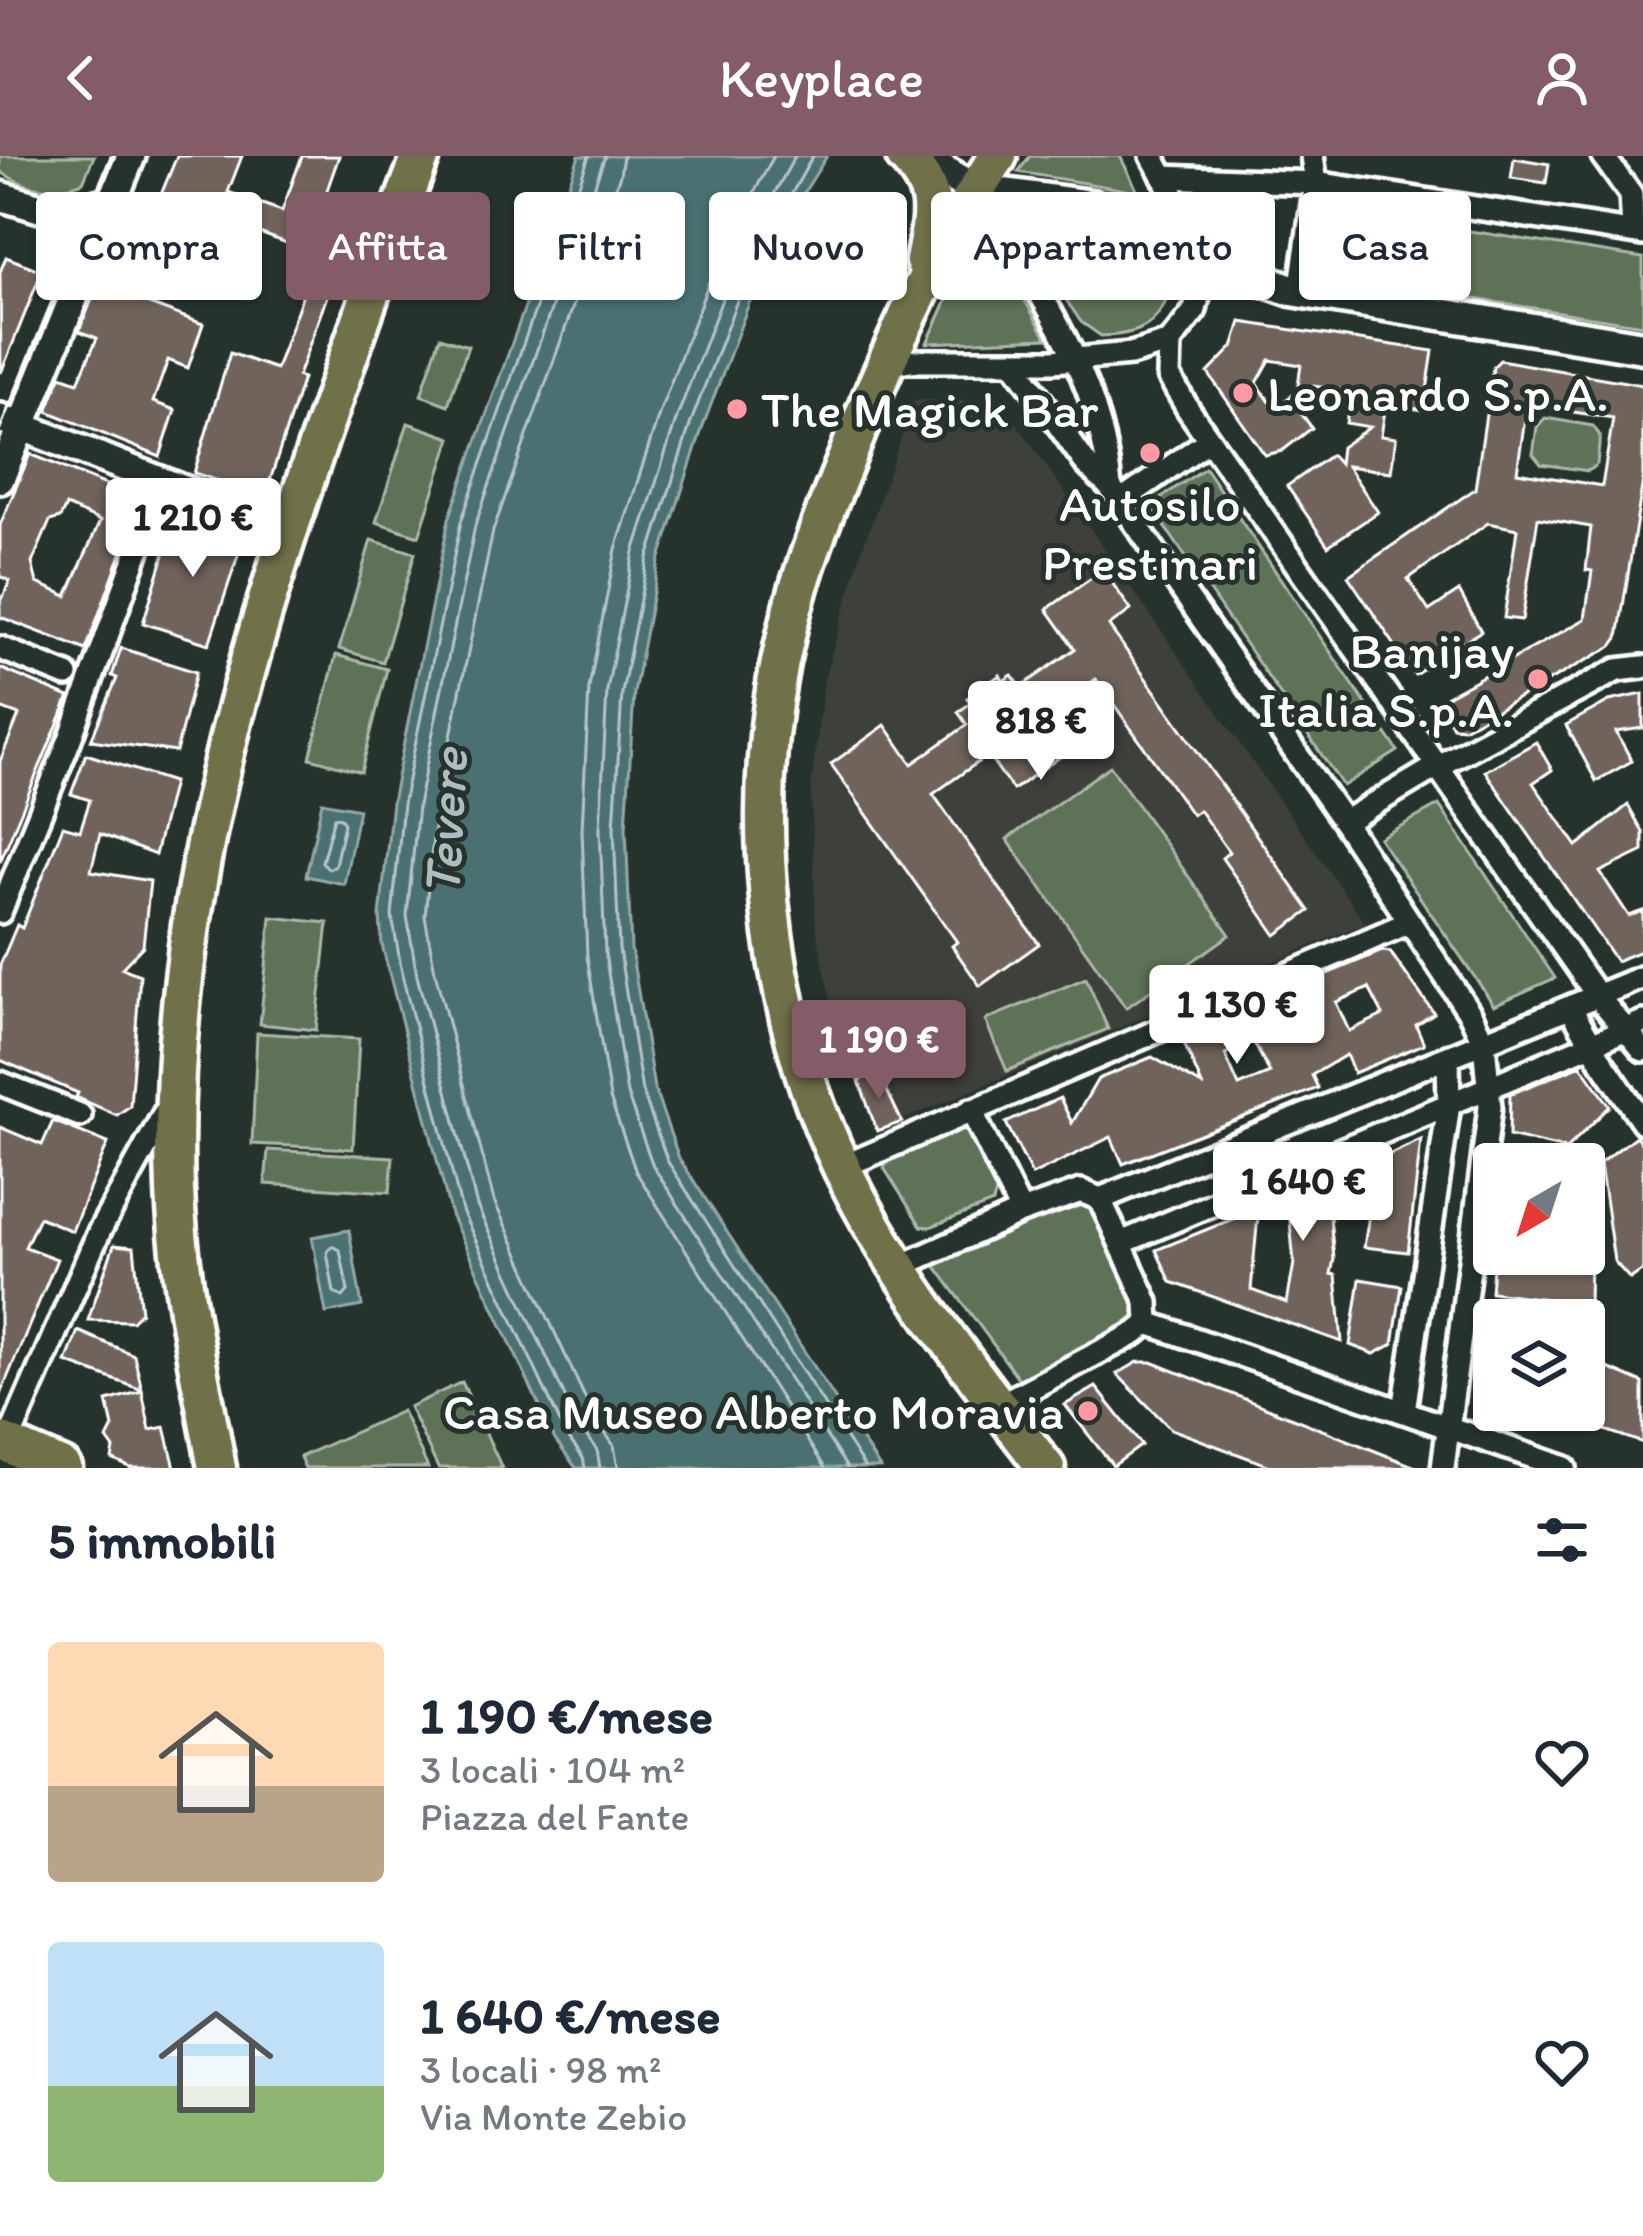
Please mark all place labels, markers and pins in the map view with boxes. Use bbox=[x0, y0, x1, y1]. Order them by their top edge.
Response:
place label: Leonardo S.p.A. bbox=[1267, 363, 1609, 424]
place label: The Magick Bar bbox=[761, 379, 1098, 440]
marker: Leonardo S.p.A. bbox=[1230, 380, 1256, 406]
marker: The Magick Bar bbox=[724, 396, 750, 422]
marker: Autosilo Prestinari bbox=[1137, 440, 1163, 466]
place label: Autosilo Prestinari bbox=[1042, 473, 1258, 593]
pin: 1 210 € bbox=[82, 478, 304, 580]
place label: Banijay Italia S.p.A. bbox=[1258, 620, 1514, 740]
marker: Banijay Italia S.p.A. bbox=[1525, 666, 1551, 692]
pin: 818 € bbox=[957, 681, 1125, 783]
pin: 1 130 € bbox=[1126, 965, 1348, 1067]
pin: 1 190 € bbox=[768, 1000, 990, 1102]
pin: 1 640 € bbox=[1192, 1142, 1414, 1244]
place label: Casa Museo Alberto Moravia bbox=[443, 1381, 1064, 1442]
marker: Casa Museo Alberto Moravia bbox=[1075, 1398, 1101, 1424]

